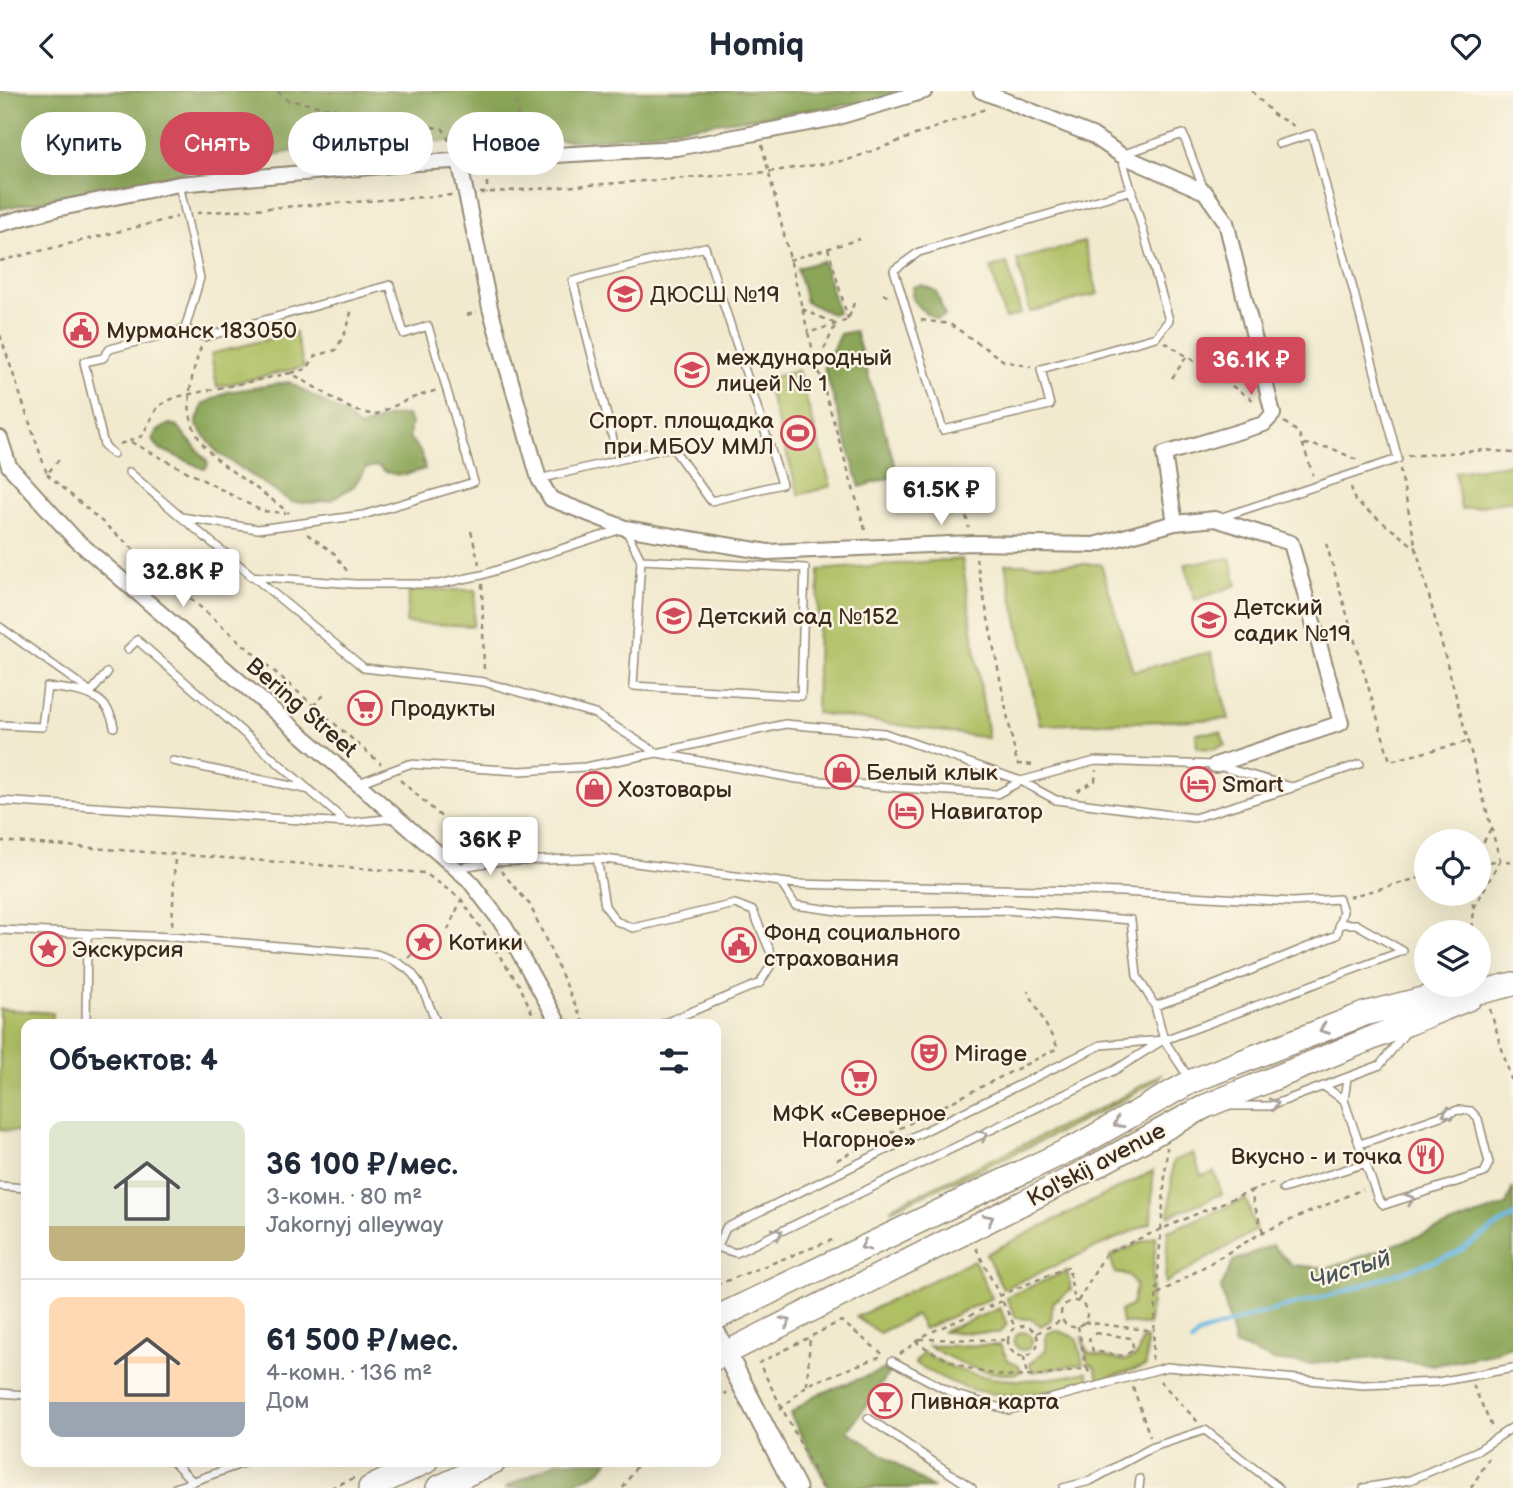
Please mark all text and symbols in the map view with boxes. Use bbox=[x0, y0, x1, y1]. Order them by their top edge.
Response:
text: Homiq bbox=[709, 26, 804, 65]
icon: back bbox=[28, 27, 66, 65]
icon: heart bbox=[1447, 27, 1485, 65]
chip: Купить bbox=[21, 112, 146, 175]
chip: Снять bbox=[160, 112, 274, 175]
chip: Фильтры bbox=[288, 112, 433, 175]
chip: Новое bbox=[447, 112, 564, 175]
school or university icon: ДЮСШ №19 bbox=[606, 275, 644, 313]
place label: ДЮСШ №19 bbox=[650, 281, 780, 309]
public building icon: Мурманск 183050 bbox=[62, 311, 100, 349]
place label: Мурманск 183050 bbox=[106, 317, 297, 345]
pin: 36.1K ₽ bbox=[1186, 337, 1316, 397]
place label: международный лицей № 1 bbox=[716, 344, 892, 398]
text: 36.1K ₽ bbox=[1212, 346, 1290, 374]
school or university icon: международный лицей № 1 bbox=[673, 351, 711, 389]
place label: Спорт. площадка при МБОУ ММЛ bbox=[589, 407, 774, 461]
sports icon: Спорт. площадка при МБОУ ММЛ bbox=[779, 414, 817, 452]
pin: 61.5K ₽ bbox=[876, 467, 1006, 527]
text: 61.5K ₽ bbox=[902, 476, 980, 504]
pin: 32.8K ₽ bbox=[118, 549, 248, 609]
text: 32.8K ₽ bbox=[142, 558, 224, 586]
place label: Детский садик №19 bbox=[1234, 594, 1351, 648]
school or university icon: Детский сад №152 bbox=[655, 597, 693, 635]
school or university icon: Детский садик №19 bbox=[1190, 601, 1228, 639]
place label: Детский сад №152 bbox=[698, 603, 899, 631]
street label: Bering Street bbox=[240, 652, 363, 764]
supermarket icon: Продукты bbox=[346, 689, 384, 727]
place label: Продукты bbox=[390, 695, 496, 723]
shop icon: Белый клык bbox=[823, 753, 861, 791]
place label: Белый клык bbox=[866, 759, 999, 787]
hotel icon: Smart bbox=[1179, 765, 1217, 803]
shop icon: Хозтовары bbox=[575, 770, 613, 808]
place label: Smart bbox=[1222, 771, 1284, 799]
place label: Хозтовары bbox=[618, 776, 732, 804]
hotel icon: Навигатор bbox=[887, 792, 925, 830]
place label: Навигатор bbox=[930, 798, 1043, 826]
pin: 36K ₽ bbox=[441, 817, 539, 877]
text: 36K ₽ bbox=[459, 826, 521, 854]
map controls bbox=[1414, 829, 1491, 997]
button: locate bbox=[1414, 829, 1491, 906]
place label: Фонд социального страхования bbox=[764, 919, 960, 973]
button: layers bbox=[1414, 920, 1491, 997]
place icon: Котики bbox=[405, 923, 443, 961]
public building icon: Фонд социального страхования bbox=[720, 926, 758, 964]
place label: Котики bbox=[448, 929, 523, 957]
place icon: Экскурсия bbox=[29, 930, 67, 968]
place label: Экскурсия bbox=[72, 936, 183, 964]
one-way arrow bbox=[1319, 1021, 1331, 1035]
theatre icon: Mirage bbox=[910, 1034, 948, 1072]
place label: Mirage bbox=[954, 1040, 1027, 1068]
icon: filters bbox=[655, 1042, 693, 1080]
text: Объектов: 4 bbox=[49, 1043, 218, 1079]
supermarket icon: МФК «Северное Нагорное» bbox=[840, 1059, 878, 1097]
one-way arrow bbox=[1268, 1097, 1280, 1112]
place label: МФК «Северное Нагорное» bbox=[772, 1100, 946, 1154]
one-way arrow bbox=[1441, 1106, 1453, 1120]
one-way arrow bbox=[1112, 1115, 1125, 1128]
street label: Kol'skij avenue bbox=[1022, 1117, 1171, 1213]
one-way arrow bbox=[976, 1130, 988, 1144]
restaurant icon: Вкусно - и точка bbox=[1407, 1137, 1445, 1175]
place label: Вкусно - и точка bbox=[1231, 1143, 1402, 1171]
text: 36 100 ₽/мес. bbox=[266, 1147, 458, 1183]
icon: home bbox=[105, 1149, 189, 1233]
text: 3-комн. · 80 m² bbox=[266, 1183, 422, 1211]
one-way arrow bbox=[1403, 1193, 1415, 1207]
text: Jakornyj alleyway bbox=[266, 1211, 443, 1239]
one-way arrow bbox=[982, 1214, 994, 1228]
one-way arrow bbox=[771, 1228, 783, 1242]
one-way arrow bbox=[860, 1238, 872, 1252]
water label: Чистый bbox=[1306, 1243, 1394, 1296]
one-way arrow bbox=[779, 1317, 791, 1330]
text: 61 500 ₽/мес. bbox=[266, 1323, 458, 1359]
icon: home bbox=[105, 1325, 189, 1409]
text: 4-комн. · 136 m² bbox=[266, 1359, 432, 1387]
bar icon: Пивная карта bbox=[866, 1382, 904, 1420]
text: Дом bbox=[266, 1387, 309, 1415]
place label: Пивная карта bbox=[910, 1388, 1060, 1416]

